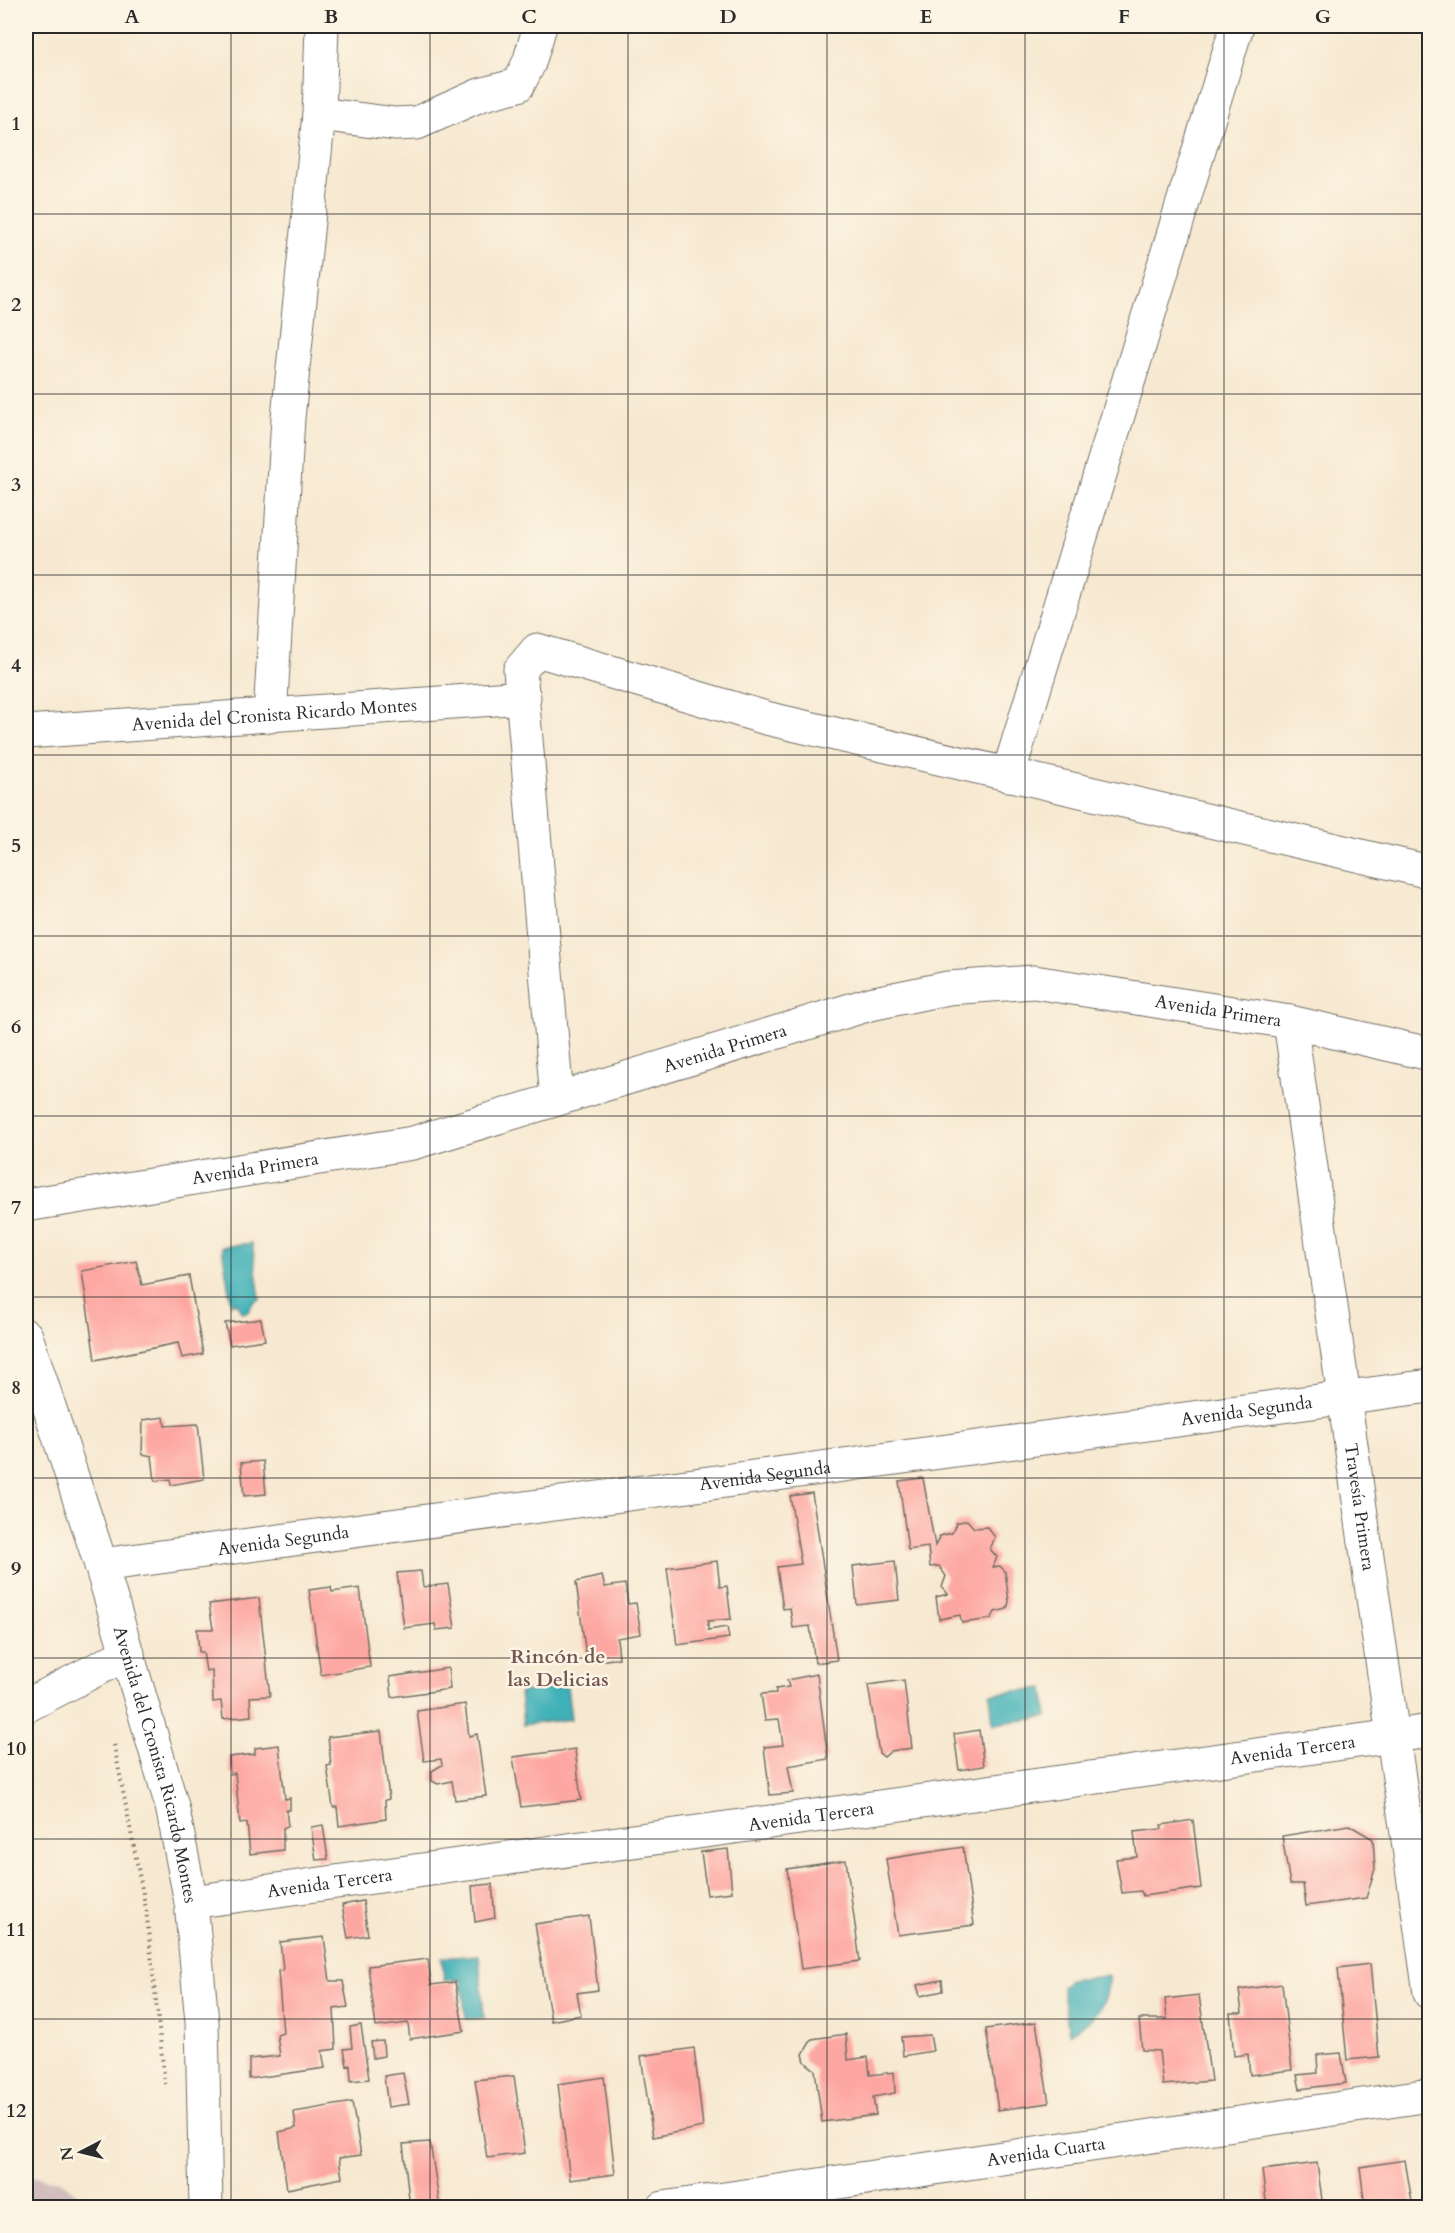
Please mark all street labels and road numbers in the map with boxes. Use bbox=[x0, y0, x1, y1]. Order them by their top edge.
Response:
street label: Avenida del Cronista Ricardo Montes bbox=[131, 692, 418, 737]
street label: Avenida Primera bbox=[1153, 989, 1284, 1033]
street label: Avenida Primera bbox=[660, 1018, 790, 1079]
street label: Avenida Primera bbox=[190, 1146, 320, 1191]
street label: Avenida Segunda bbox=[1179, 1389, 1314, 1432]
street label: Travesía Primera bbox=[1338, 1442, 1382, 1573]
street label: Avenida Segunda bbox=[698, 1454, 833, 1497]
street label: Avenida Segunda bbox=[216, 1519, 351, 1562]
street label: Avenida del Cronista Ricardo Montes bbox=[107, 1623, 203, 1905]
street label: Avenida Tercera bbox=[1228, 1729, 1357, 1771]
street label: Avenida Tercera bbox=[747, 1795, 876, 1837]
street label: Avenida Tercera bbox=[265, 1862, 394, 1904]
street label: Avenida Cuarta bbox=[985, 2131, 1107, 2173]

